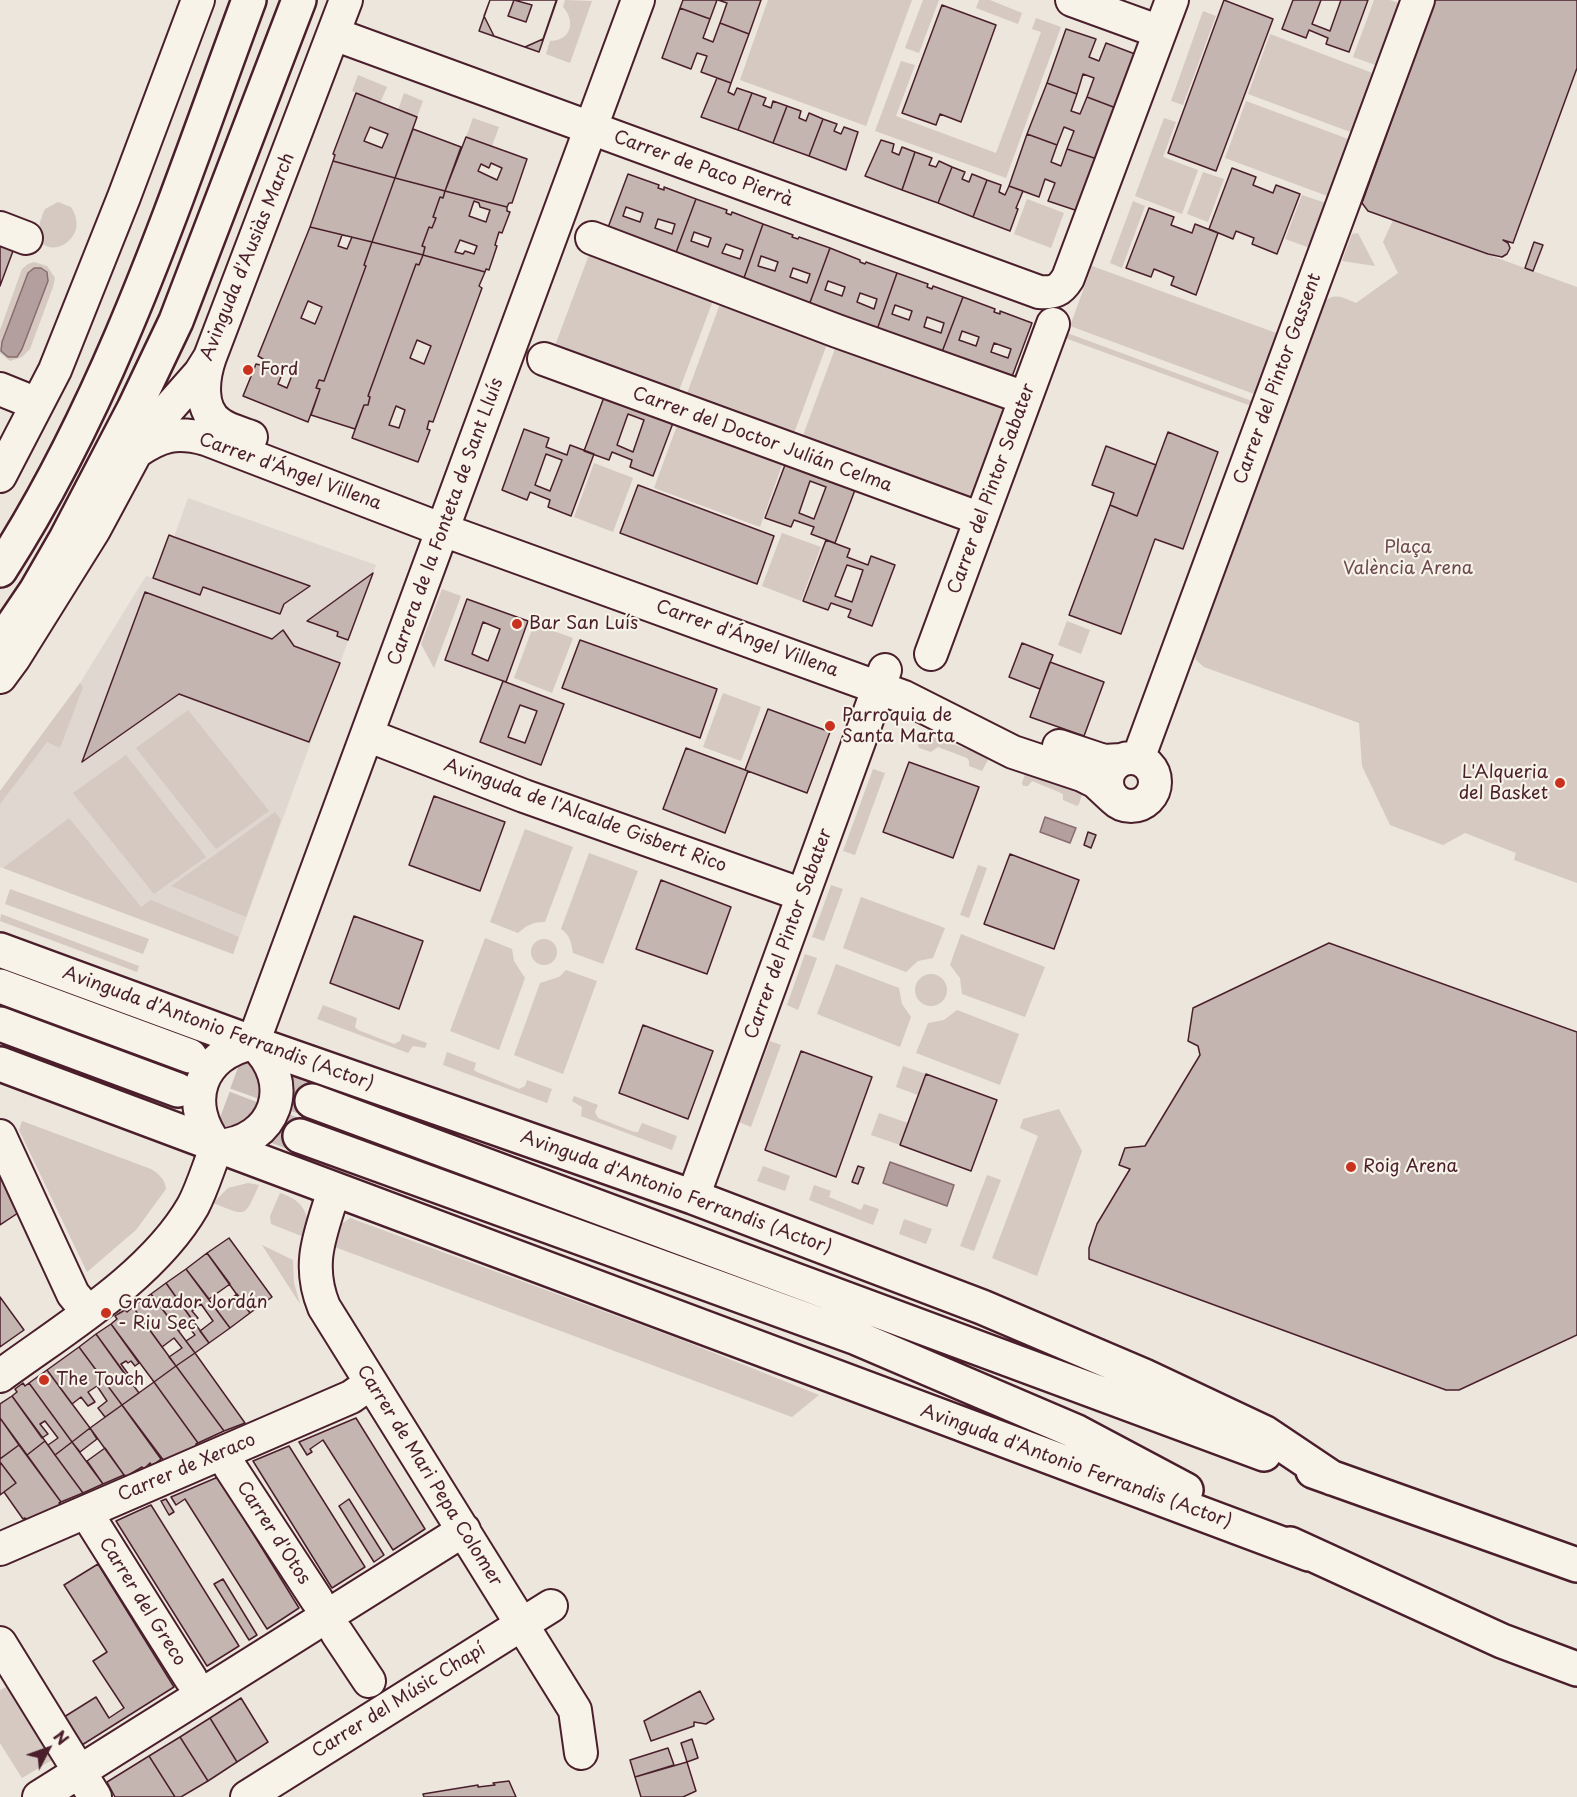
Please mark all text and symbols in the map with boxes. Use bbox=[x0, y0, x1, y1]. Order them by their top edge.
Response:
street label: Carrer de Paco Pierrà bbox=[610, 126, 796, 212]
street label: Avinguda d'Ausiàs March bbox=[196, 150, 300, 364]
street label: Carrer del Pintor Gassent bbox=[1230, 271, 1326, 487]
place label: Ford bbox=[260, 359, 299, 381]
marker: Ford bbox=[241, 363, 255, 377]
street label: Carrera de la Fonteta de Sant Lluís bbox=[384, 375, 508, 669]
street label: Carrer del Pintor Sabater bbox=[944, 381, 1040, 597]
street label: Carrer del Doctor Julián Celma bbox=[629, 383, 895, 497]
street label: Carrer d'Ángel Villena bbox=[196, 429, 384, 515]
park label: Plaça València Arena bbox=[1343, 537, 1473, 580]
street label: Carrer d'Ángel Villena bbox=[653, 596, 841, 682]
place label: Bar San Luís bbox=[529, 613, 638, 635]
marker: Bar San Luís bbox=[510, 617, 524, 631]
place label: Parroquia de Santa Marta bbox=[842, 705, 955, 748]
marker: Parroquia de Santa Marta bbox=[823, 719, 837, 733]
street label: Avinguda de l'Alcalde Gisbert Rico bbox=[441, 755, 729, 877]
place label: L'Alqueria del Basket bbox=[1459, 762, 1548, 804]
marker: L'Alqueria del Basket bbox=[1553, 776, 1567, 790]
street label: Carrer del Pintor Sabater bbox=[741, 826, 837, 1042]
street label: Avinguda d'Antonio Ferrandis (Actor) bbox=[60, 963, 376, 1095]
street label: Avinguda d'Antonio Ferrandis (Actor) bbox=[518, 1127, 834, 1259]
place label: Roig Arena bbox=[1363, 1156, 1458, 1178]
marker: Roig Arena bbox=[1344, 1160, 1358, 1174]
place label: Gravador Jordán - Riu Sec bbox=[118, 1292, 267, 1334]
marker: Gravador Jordán - Riu Sec bbox=[99, 1306, 113, 1320]
street label: Carrer de Mari Pepa Colomer bbox=[352, 1361, 506, 1591]
place label: The Touch bbox=[56, 1369, 144, 1391]
marker: The Touch bbox=[37, 1373, 51, 1387]
street label: Avinguda d'Antonio Ferrandis (Actor) bbox=[918, 1401, 1234, 1533]
street label: Carrer de Xeraco bbox=[115, 1429, 259, 1507]
street label: Carrer d'Otos bbox=[232, 1477, 314, 1589]
street label: Carrer del Greco bbox=[94, 1534, 190, 1670]
street label: Carrer del Músic Chapí bbox=[308, 1639, 490, 1763]
north arrow bbox=[18, 1719, 78, 1779]
text: N bbox=[48, 1725, 75, 1750]

